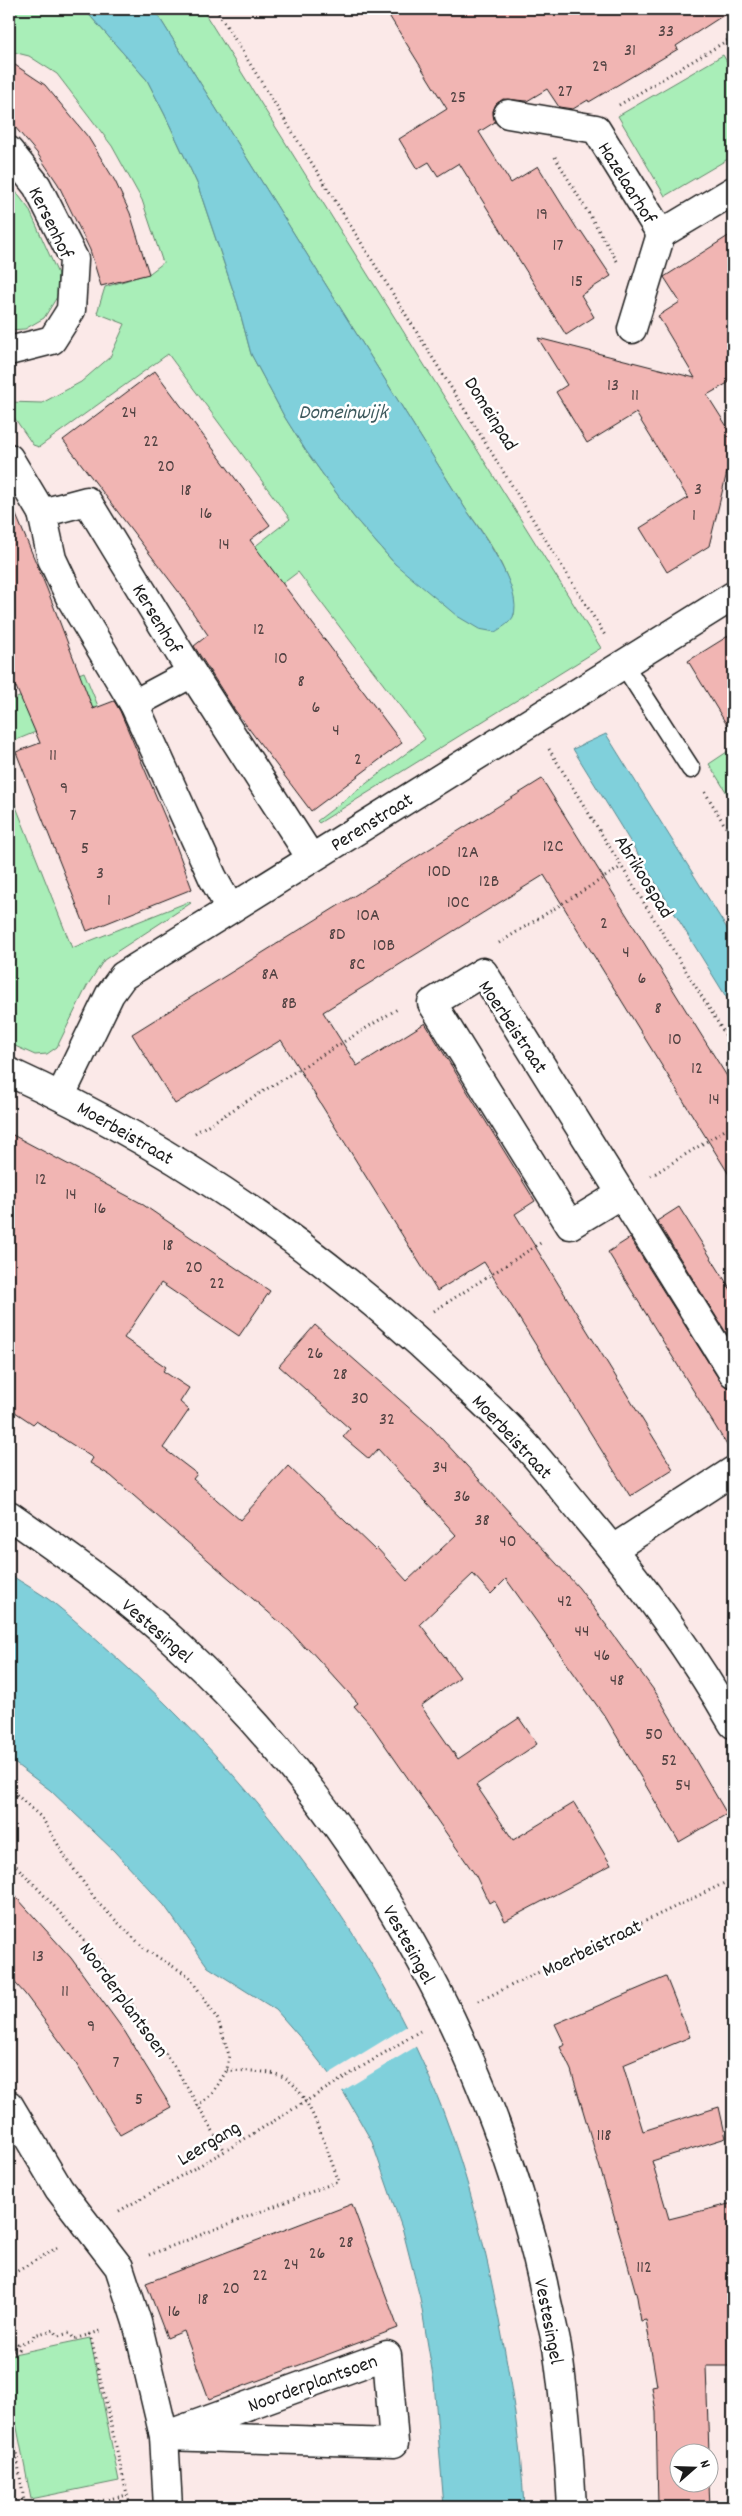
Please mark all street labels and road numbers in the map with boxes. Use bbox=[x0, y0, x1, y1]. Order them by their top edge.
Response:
street label: Hazelaarhof bbox=[589, 137, 662, 231]
street label: Kersenhof bbox=[20, 183, 79, 265]
street label: Domeinpad bbox=[456, 372, 523, 457]
street label: Kersenhof bbox=[124, 579, 188, 661]
street label: Perenstraat bbox=[326, 787, 419, 860]
street label: Abrikoospad bbox=[606, 831, 679, 924]
street label: Moerbeistraat bbox=[470, 975, 553, 1080]
street label: Moerbeistraat bbox=[71, 1096, 178, 1174]
street label: Moerbeistraat bbox=[464, 1389, 558, 1487]
street label: Vestesingel bbox=[114, 1593, 198, 1671]
street label: Vestesingel bbox=[374, 1901, 441, 1990]
street label: Moerbeistraat bbox=[538, 1914, 647, 1986]
street label: Noorderplantsoen bbox=[71, 1938, 174, 2064]
street label: Leergang bbox=[173, 2115, 246, 2174]
street label: Vestesingel bbox=[525, 2276, 569, 2367]
street label: Noorderplantsoen bbox=[244, 2348, 382, 2421]

